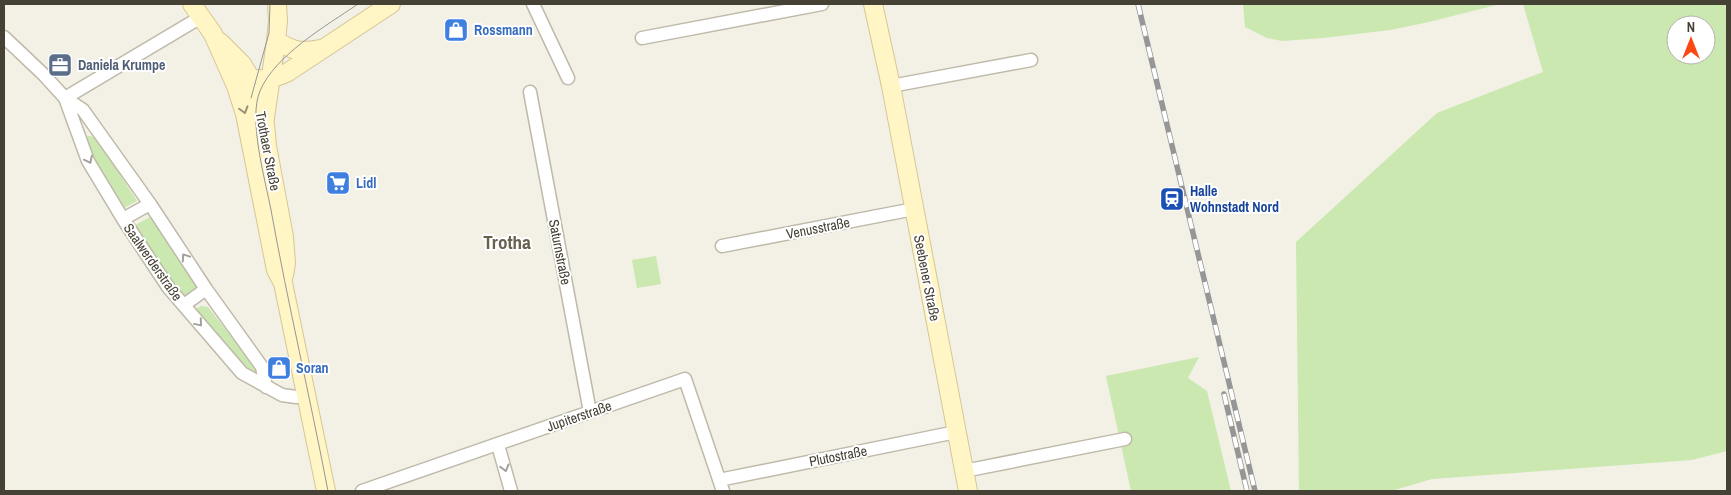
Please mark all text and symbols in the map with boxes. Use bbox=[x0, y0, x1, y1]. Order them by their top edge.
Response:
north arrow bbox=[1666, 15, 1716, 65]
shop icon: Rossmann bbox=[443, 17, 469, 43]
text: N bbox=[1687, 18, 1695, 36]
place label: Rossmann bbox=[474, 21, 533, 39]
office icon: Daniela Krumpe bbox=[47, 52, 73, 78]
place label: Daniela Krumpe bbox=[78, 56, 165, 74]
one-way arrow bbox=[238, 106, 248, 114]
street label: Trothaer Straße bbox=[251, 110, 285, 192]
one-way arrow bbox=[83, 155, 93, 164]
supermarket icon: Lidl bbox=[325, 170, 351, 196]
place label: Lidl bbox=[356, 174, 376, 192]
place label: Halle Wohnstadt Nord bbox=[1190, 182, 1279, 216]
station icon: Halle Wohnstadt Nord bbox=[1159, 186, 1185, 212]
street label: Venusstraße bbox=[785, 213, 851, 243]
street label: Saturnstraße bbox=[545, 218, 575, 286]
street label: Saalwerderstraße bbox=[120, 220, 186, 304]
district label: Trotha bbox=[483, 229, 531, 255]
street label: Seebener Straße bbox=[910, 233, 944, 323]
one-way arrow bbox=[182, 254, 191, 263]
one-way arrow bbox=[194, 318, 203, 327]
shop icon: Soran bbox=[266, 355, 292, 381]
place label: Soran bbox=[296, 359, 329, 377]
street label: Jupiterstraße bbox=[544, 396, 614, 436]
street label: Plutostraße bbox=[807, 442, 869, 470]
one-way arrow bbox=[499, 463, 510, 472]

